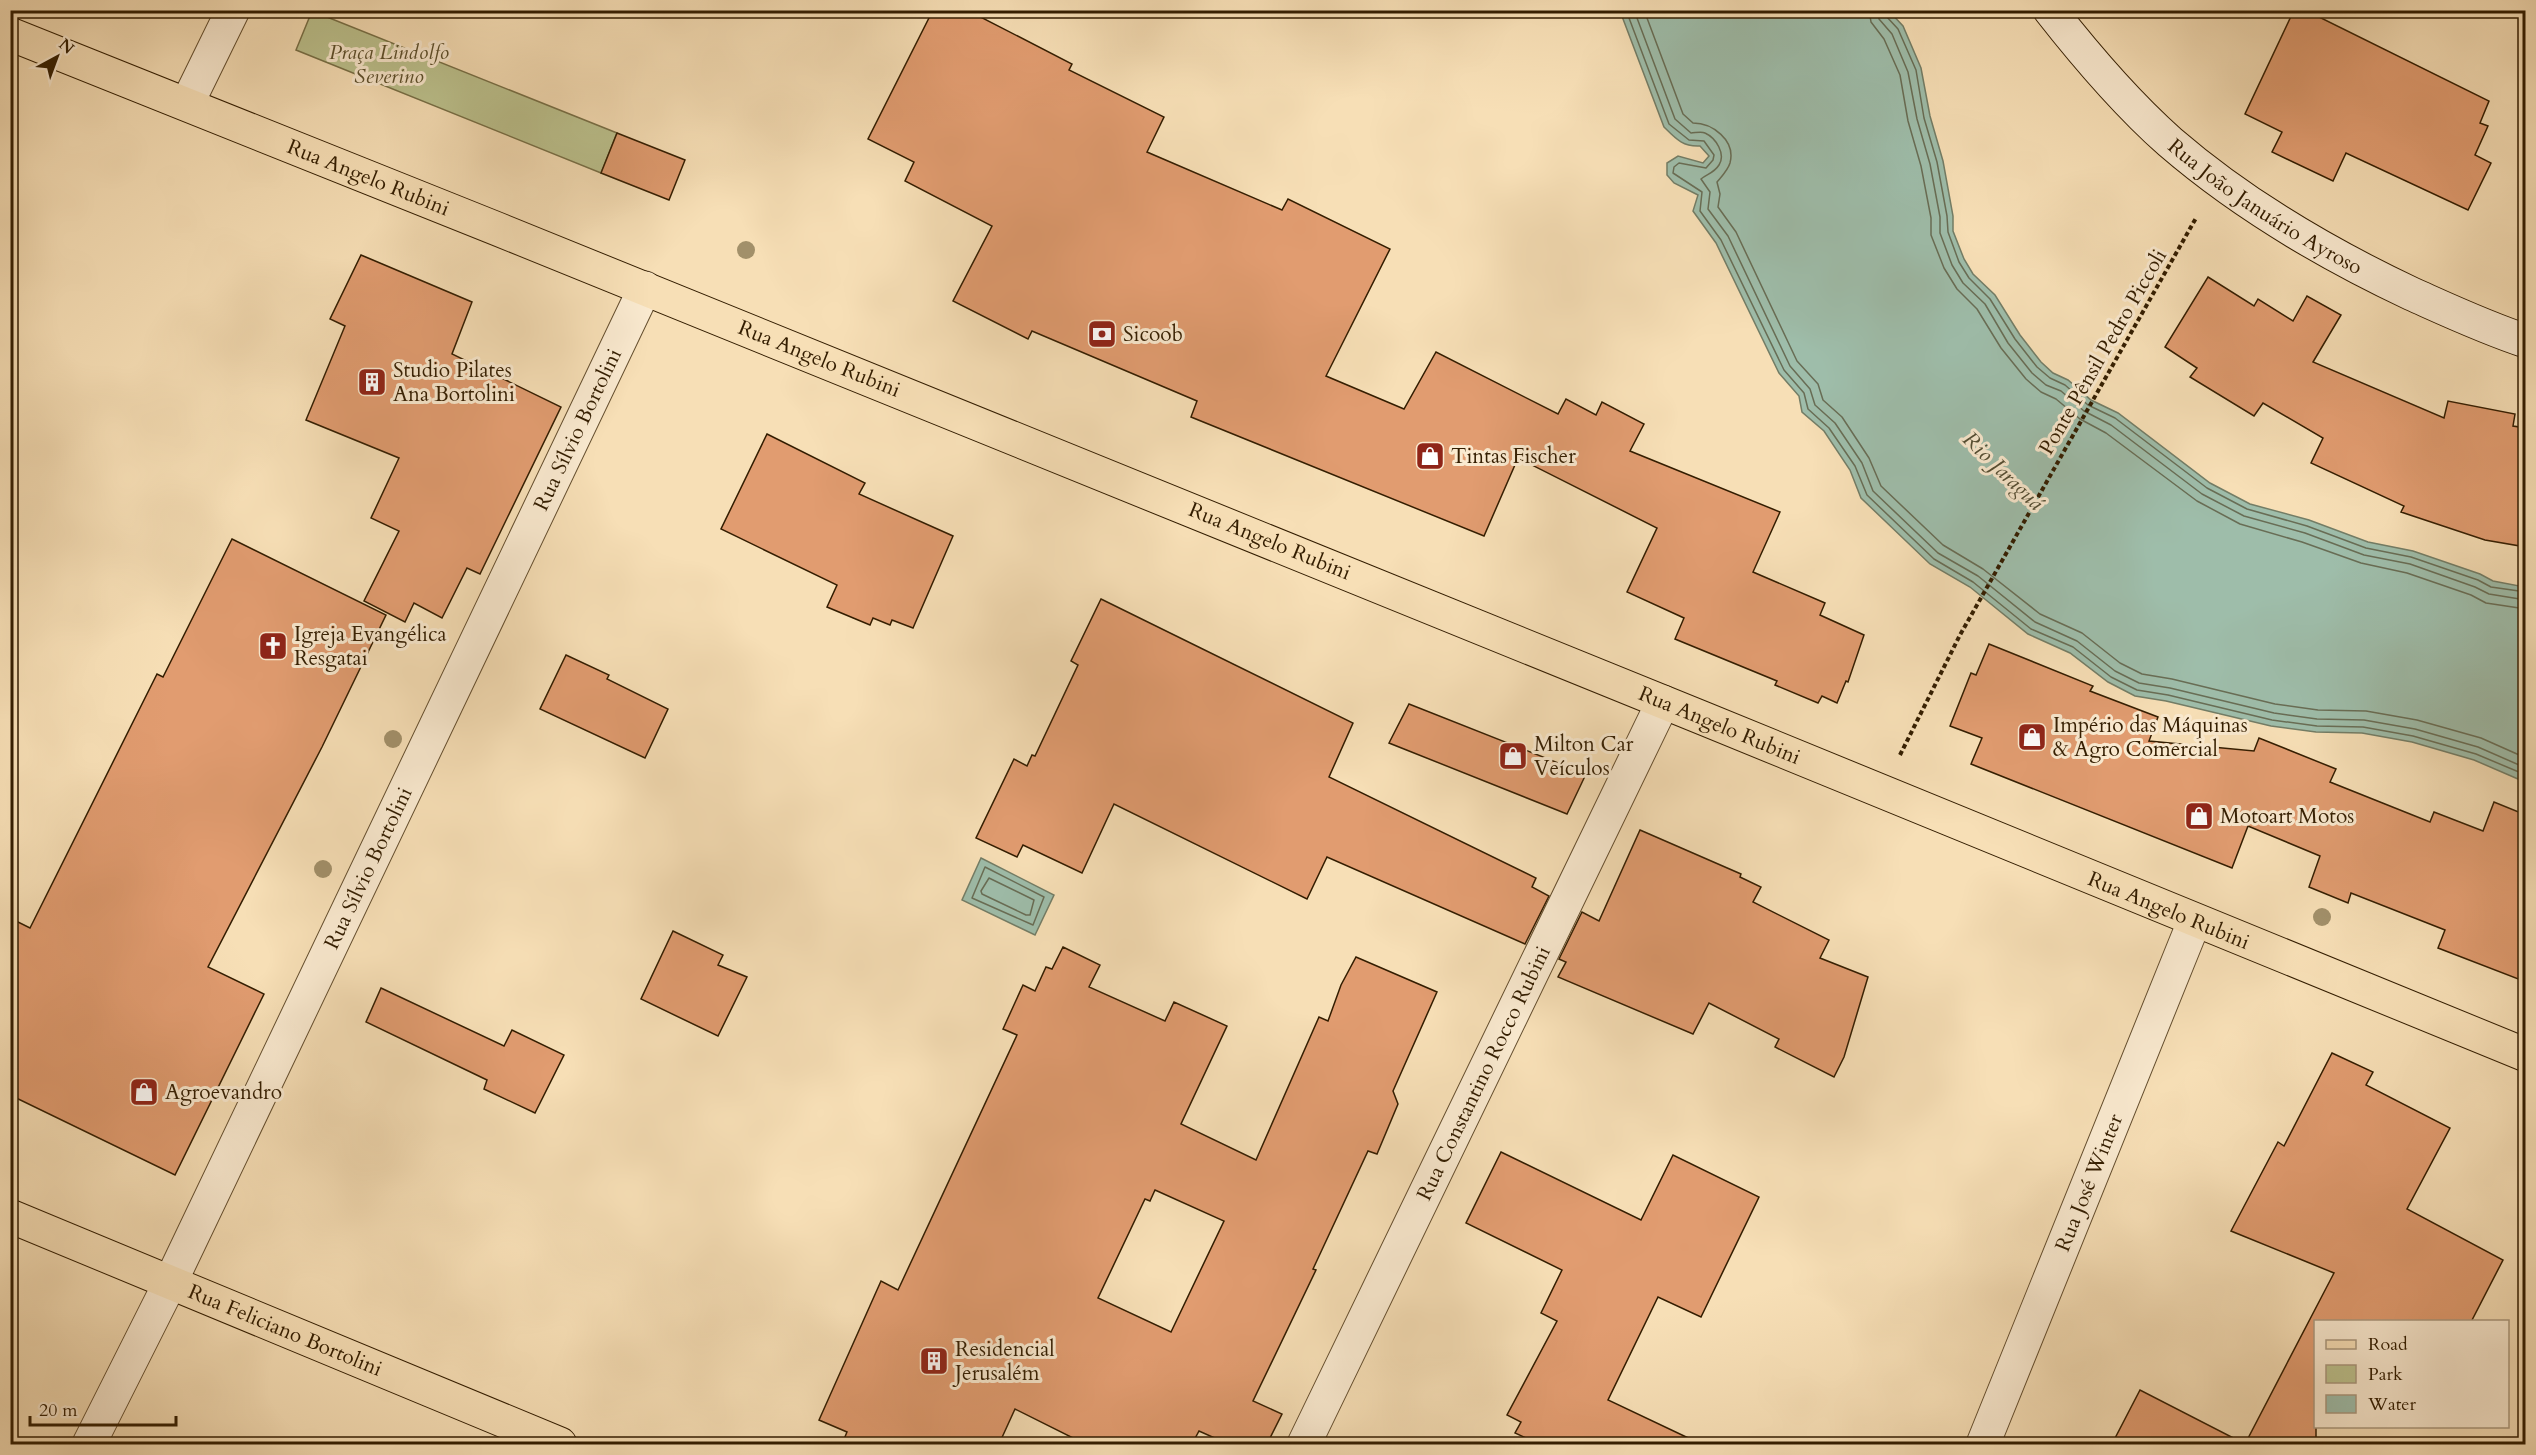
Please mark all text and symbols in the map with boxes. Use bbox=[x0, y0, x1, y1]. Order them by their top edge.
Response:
north arrow bbox=[27, 27, 87, 87]
text: N bbox=[54, 34, 79, 59]
park label: Praça Lindolfo Severino bbox=[329, 38, 449, 91]
street label: Rua Angelo Rubini bbox=[283, 132, 454, 223]
street label: Rua João Januário Ayroso bbox=[2162, 132, 2367, 282]
street label: Ponte Pênsil Pedro Piccoli bbox=[2032, 244, 2174, 460]
street label: Rua Angelo Rubini bbox=[734, 313, 905, 404]
bank icon: Sicoob bbox=[1086, 318, 1118, 350]
place label: Sicoob bbox=[1123, 320, 1183, 349]
street label: Rua Sílvio Bortolini bbox=[526, 344, 629, 515]
place label: Studio Pilates Ana Bortolini bbox=[393, 356, 515, 409]
building icon: Studio Pilates Ana Bortolini bbox=[356, 366, 388, 398]
water label: Rio Jaraguá bbox=[1956, 425, 2051, 518]
shop icon: Tintas Fischer bbox=[1414, 440, 1446, 472]
place label: Tintas Fischer bbox=[1451, 442, 1576, 471]
street label: Rua Angelo Rubini bbox=[1185, 495, 1355, 587]
place label: Igreja Evangélica Resgatai bbox=[294, 620, 447, 673]
church icon: Igreja Evangélica Resgatai bbox=[257, 630, 289, 662]
street label: Rua Angelo Rubini bbox=[1634, 679, 1805, 771]
place label: Império das Máquinas & Agro Comercial bbox=[2053, 711, 2248, 764]
shop icon: Império das Máquinas & Agro Comercial bbox=[2016, 721, 2048, 753]
place label: Milton Car Veículos bbox=[1534, 730, 1634, 783]
shop icon: Milton Car Veículos bbox=[1497, 740, 1529, 772]
street label: Rua Sílvio Bortolini bbox=[317, 782, 419, 954]
shop icon: Motoart Motos bbox=[2183, 800, 2215, 832]
place label: Motoart Motos bbox=[2220, 802, 2354, 831]
street label: Rua Angelo Rubini bbox=[2084, 864, 2254, 956]
street label: Rua Constantino Rocco Rubini bbox=[1410, 941, 1557, 1205]
shop icon: Agroevandro bbox=[128, 1076, 160, 1108]
place label: Agroevandro bbox=[165, 1078, 282, 1107]
street label: Rua José Winter bbox=[2048, 1109, 2130, 1256]
street label: Rua Feliciano Bortolini bbox=[184, 1277, 387, 1383]
legend bbox=[2314, 1320, 2509, 1428]
text: Road bbox=[2368, 1332, 2408, 1357]
place label: Residencial Jerusalém bbox=[952, 1335, 1055, 1388]
building icon: Residencial Jerusalém bbox=[918, 1345, 950, 1377]
text: Park bbox=[2368, 1362, 2403, 1387]
scale bar bbox=[30, 1389, 176, 1427]
text: Water bbox=[2367, 1392, 2417, 1417]
text: 20 m bbox=[39, 1398, 78, 1423]

